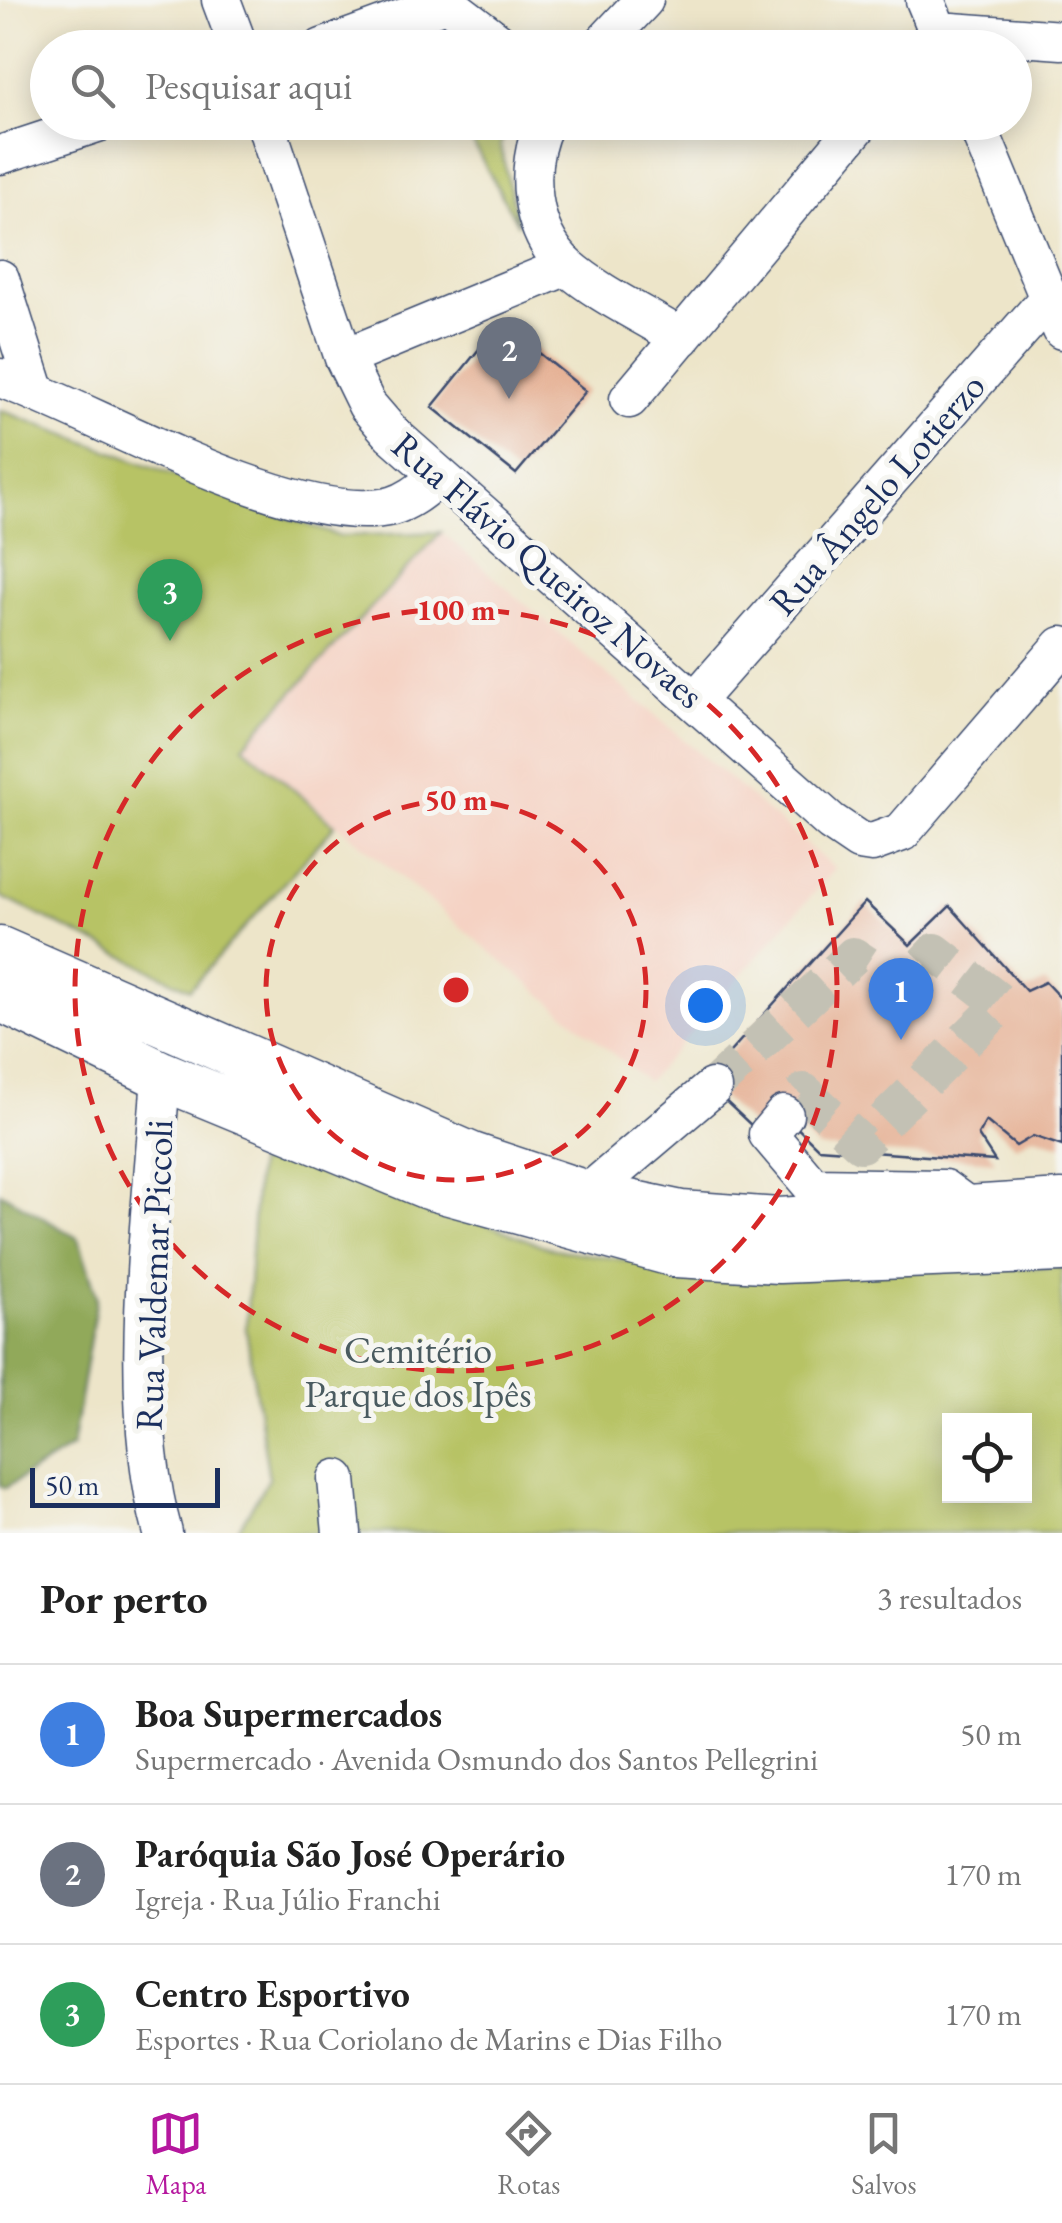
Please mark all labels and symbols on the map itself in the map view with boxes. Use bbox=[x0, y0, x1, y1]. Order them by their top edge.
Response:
pin: 2 bbox=[476, 316, 542, 399]
street label: Rua Ângelo Lotierzo bbox=[758, 362, 995, 625]
street label: Rua Flávio Queiroz Novaes bbox=[382, 421, 715, 719]
pin: 3 bbox=[138, 558, 202, 641]
text: 100 m bbox=[417, 590, 495, 629]
text: 50 m bbox=[424, 780, 488, 819]
pin: 1 bbox=[868, 958, 934, 1040]
centre of rings bbox=[438, 972, 474, 1008]
your location bbox=[680, 980, 731, 1031]
street label: Rua Valdemar Piccoli bbox=[124, 1119, 183, 1431]
park label: Cemitério Parque dos Ipês bbox=[305, 1325, 531, 1418]
scale bar bbox=[30, 1463, 220, 1508]

